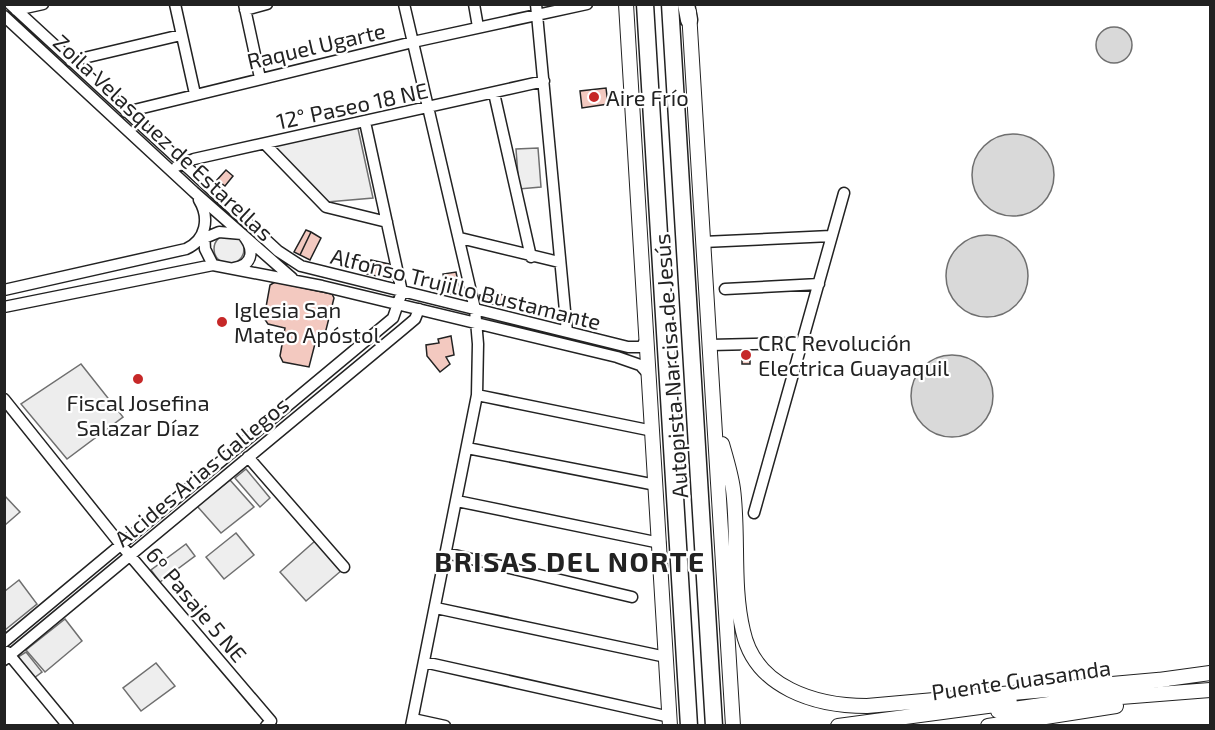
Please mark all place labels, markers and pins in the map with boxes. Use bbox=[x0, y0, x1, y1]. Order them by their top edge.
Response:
place label: Aire Frío bbox=[606, 84, 689, 110]
marker: Aire Frío bbox=[587, 90, 601, 104]
place label: Iglesia San Mateo Apóstol bbox=[234, 296, 380, 347]
marker: Iglesia San Mateo Apóstol bbox=[215, 315, 229, 329]
place label: CRC Revolución Electrica Guayaquil bbox=[758, 329, 949, 380]
marker: CRC Revolución Electrica Guayaquil bbox=[739, 348, 753, 362]
marker: Fiscal Josefina Salazar Díaz bbox=[131, 372, 145, 386]
place label: Fiscal Josefina Salazar Díaz bbox=[67, 389, 209, 440]

